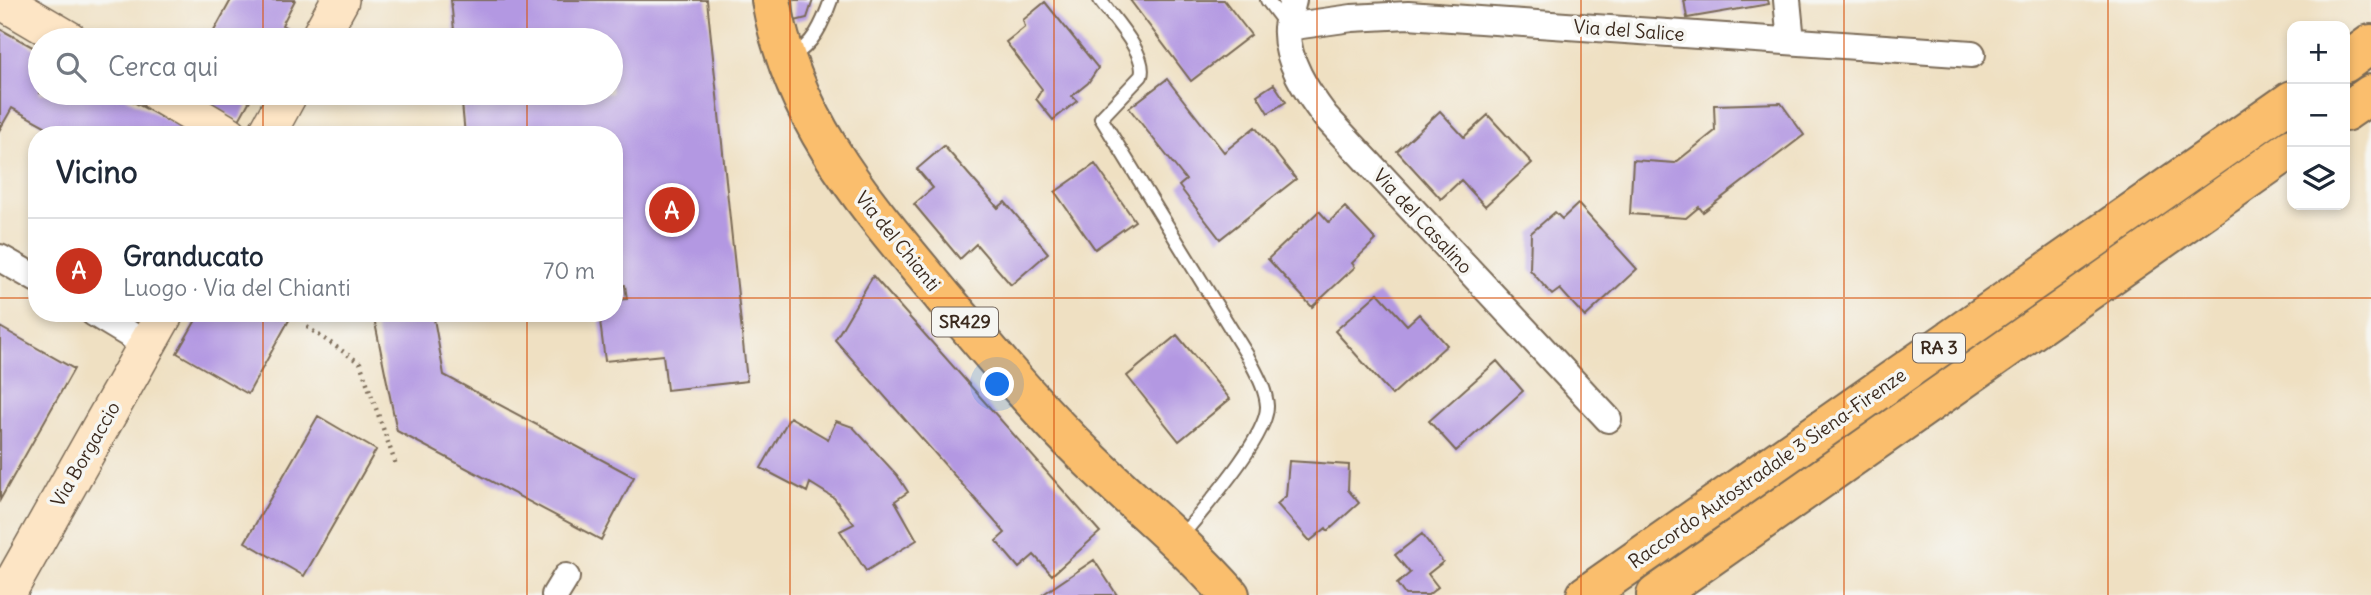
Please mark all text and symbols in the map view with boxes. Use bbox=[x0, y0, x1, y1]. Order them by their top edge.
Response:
street label: Via del Salice bbox=[1573, 14, 1685, 46]
map controls bbox=[2287, 21, 2350, 210]
button: + bbox=[2287, 21, 2350, 84]
search box bbox=[28, 28, 623, 105]
icon: search bbox=[52, 48, 90, 86]
text: Cerca qui bbox=[108, 50, 218, 83]
button: − bbox=[2287, 84, 2350, 147]
button: layers bbox=[2287, 147, 2350, 210]
text: Vicino bbox=[56, 153, 138, 191]
street label: Via del Casalino bbox=[1368, 164, 1478, 278]
pin: A bbox=[649, 184, 695, 236]
street label: Via del Chianti bbox=[850, 186, 946, 296]
text: Granducato bbox=[123, 240, 264, 273]
text: A bbox=[72, 256, 86, 285]
text: 70 m bbox=[543, 256, 595, 285]
text: Luogo · Via del Chianti bbox=[123, 273, 351, 302]
road number: SR429 bbox=[932, 308, 998, 336]
road number: RA 3 bbox=[1913, 334, 1965, 362]
street label: Raccordo Autostradale 3 Siena-Firenze bbox=[1623, 362, 1911, 574]
your location bbox=[980, 367, 1014, 401]
street label: Via Borgaccio bbox=[45, 397, 125, 511]

